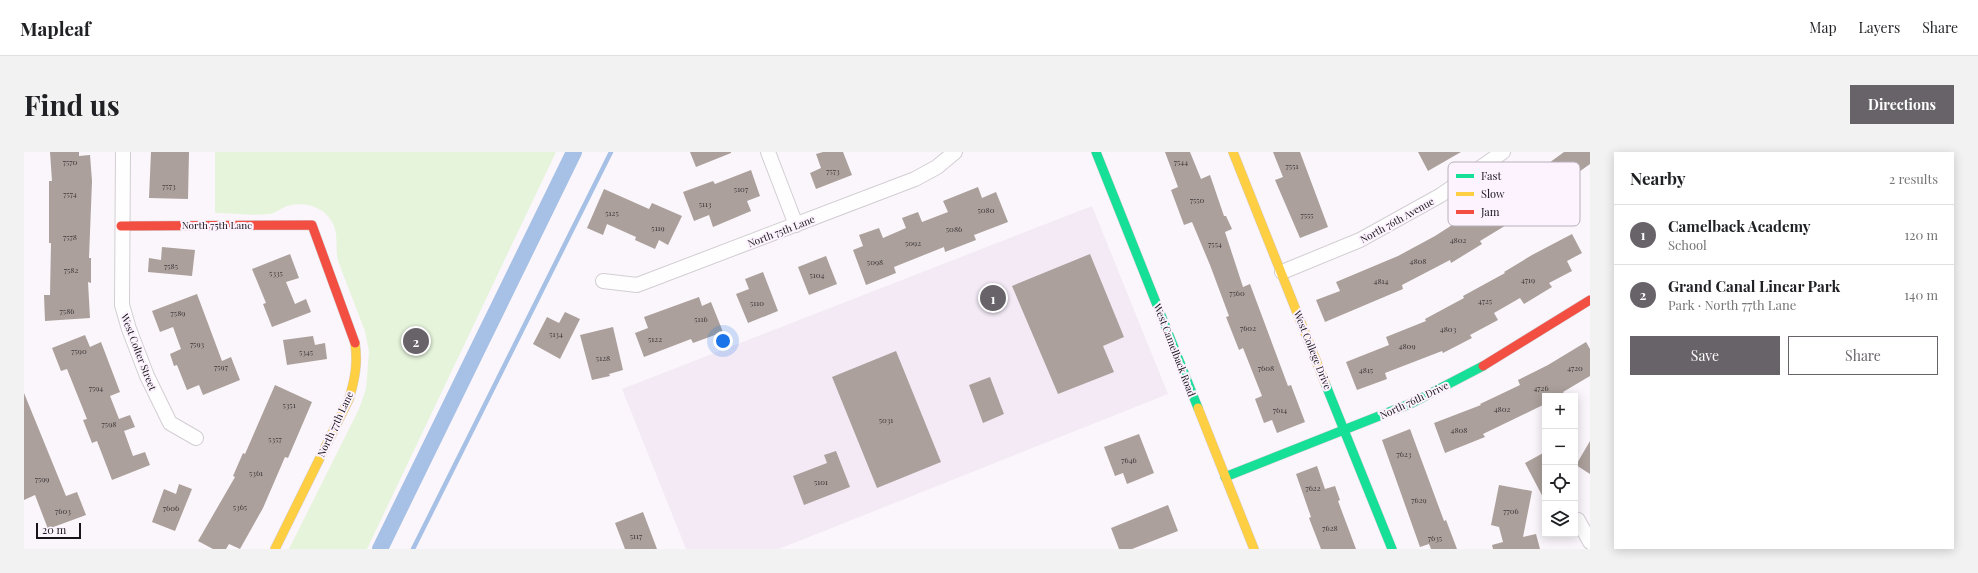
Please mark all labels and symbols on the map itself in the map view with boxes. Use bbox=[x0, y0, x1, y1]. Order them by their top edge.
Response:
house number: 7570 bbox=[63, 156, 78, 167]
house number: 7544 bbox=[1174, 156, 1188, 167]
house number: 7551 bbox=[1286, 160, 1298, 171]
legend bbox=[1448, 162, 1580, 226]
house number: 7573 bbox=[826, 165, 840, 176]
text: Fast bbox=[1481, 168, 1501, 183]
house number: 7573 bbox=[162, 180, 176, 191]
house number: 5107 bbox=[734, 183, 749, 194]
text: Slow bbox=[1481, 186, 1505, 201]
house number: 7574 bbox=[63, 188, 77, 199]
house number: 7550 bbox=[1190, 194, 1205, 205]
street label: North 76th Avenue bbox=[1358, 194, 1436, 246]
house number: 5113 bbox=[699, 198, 712, 209]
house number: 5080 bbox=[977, 204, 995, 215]
text: Jam bbox=[1480, 204, 1500, 219]
house number: 5125 bbox=[605, 207, 619, 218]
house number: 7555 bbox=[1300, 209, 1314, 220]
street label: North 75th Lane bbox=[745, 212, 817, 250]
street label: North 75th Lane bbox=[182, 218, 252, 232]
house number: 5119 bbox=[651, 222, 665, 233]
house number: 5086 bbox=[946, 223, 962, 234]
house number: 7578 bbox=[63, 231, 77, 242]
house number: 4802 bbox=[1450, 234, 1467, 245]
house number: 5092 bbox=[905, 237, 921, 248]
house number: 7554 bbox=[1208, 238, 1222, 249]
house number: 4808 bbox=[1409, 255, 1427, 266]
house number: 5098 bbox=[867, 256, 883, 267]
house number: 7585 bbox=[164, 260, 178, 271]
house number: 7582 bbox=[64, 264, 78, 275]
house number: 5335 bbox=[269, 267, 283, 278]
house number: 5104 bbox=[809, 269, 825, 280]
house number: 4719 bbox=[1521, 274, 1535, 285]
house number: 4814 bbox=[1373, 275, 1389, 286]
pin: 1 bbox=[980, 283, 1006, 313]
house number: 7560 bbox=[1229, 287, 1245, 298]
house number: 4725 bbox=[1478, 295, 1492, 306]
house number: 5110 bbox=[750, 297, 764, 308]
street label: West Camelback Road bbox=[1150, 301, 1199, 399]
house number: 7586 bbox=[60, 305, 74, 316]
house number: 7589 bbox=[171, 307, 185, 318]
street label: West College Drive bbox=[1290, 308, 1335, 392]
street label: West Colter Street bbox=[118, 311, 160, 393]
house number: 5116 bbox=[694, 313, 708, 324]
house number: 7602 bbox=[1240, 322, 1256, 333]
house number: 4803 bbox=[1440, 323, 1457, 334]
pin: 2 bbox=[403, 326, 429, 356]
house number: 5134 bbox=[549, 328, 563, 339]
your location bbox=[713, 331, 733, 351]
house number: 5122 bbox=[648, 333, 662, 344]
house number: 7593 bbox=[190, 338, 205, 349]
house number: 4809 bbox=[1399, 340, 1415, 351]
house number: 7590 bbox=[71, 345, 87, 356]
house number: 5345 bbox=[299, 346, 313, 357]
house number: 5128 bbox=[596, 352, 610, 363]
house number: 7597 bbox=[214, 361, 229, 372]
house number: 7608 bbox=[1258, 362, 1274, 373]
house number: 4720 bbox=[1567, 362, 1583, 373]
house number: 4815 bbox=[1359, 364, 1373, 375]
street label: North 76th Drive bbox=[1377, 378, 1451, 422]
house number: 7594 bbox=[89, 382, 103, 393]
house number: 4726 bbox=[1533, 382, 1549, 393]
street label: North 77th Lane bbox=[314, 389, 356, 459]
house number: 5351 bbox=[282, 399, 296, 410]
house number: 4802 bbox=[1494, 403, 1511, 414]
house number: 7614 bbox=[1273, 404, 1287, 415]
house number: 5031 bbox=[879, 414, 893, 425]
house number: 7598 bbox=[102, 418, 116, 429]
house number: 4808 bbox=[1450, 424, 1468, 435]
house number: 5357 bbox=[268, 433, 282, 444]
house number: 7623 bbox=[1397, 448, 1412, 459]
house number: 7646 bbox=[1121, 454, 1137, 465]
house number: 5361 bbox=[249, 467, 263, 478]
house number: 7599 bbox=[35, 473, 49, 484]
house number: 5101 bbox=[814, 476, 828, 487]
house number: 7622 bbox=[1305, 482, 1321, 493]
house number: 7629 bbox=[1411, 494, 1427, 505]
house number: 5365 bbox=[233, 501, 247, 512]
house number: 7606 bbox=[163, 502, 179, 513]
house number: 7603 bbox=[55, 505, 71, 516]
house number: 7706 bbox=[1503, 505, 1519, 516]
scale bar bbox=[36, 521, 81, 540]
house number: 7628 bbox=[1322, 522, 1338, 533]
house number: 5117 bbox=[630, 530, 643, 541]
house number: 7635 bbox=[1428, 532, 1442, 543]

